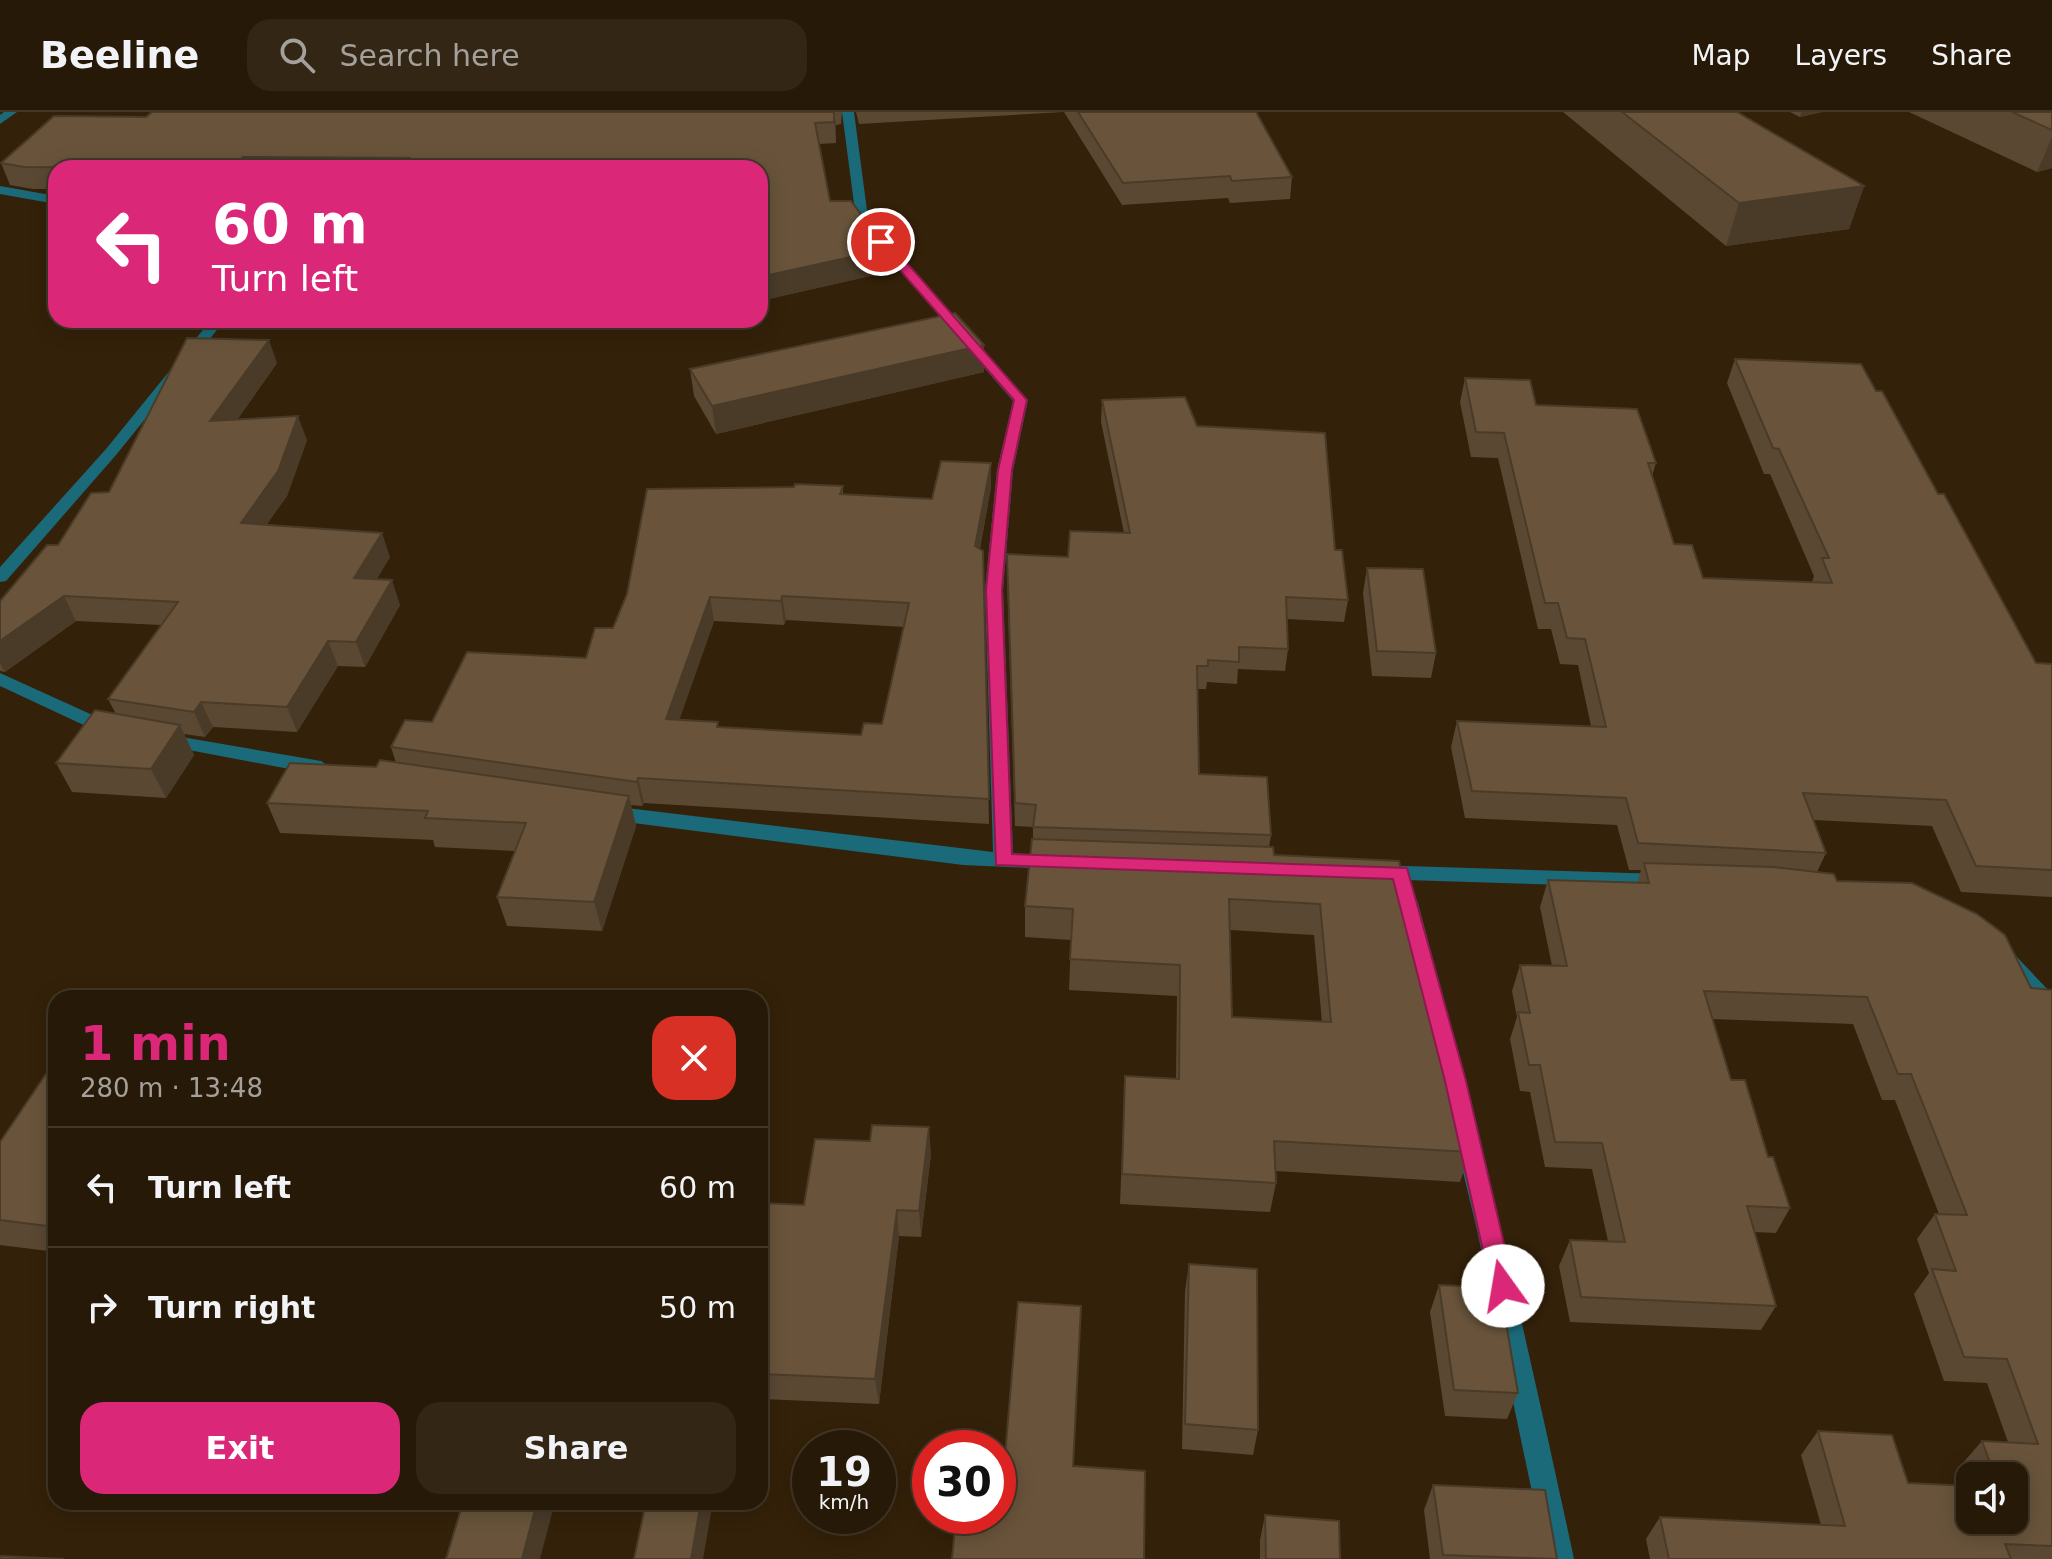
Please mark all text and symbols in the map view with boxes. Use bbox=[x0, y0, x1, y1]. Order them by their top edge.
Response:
search box bbox=[247, 19, 807, 91]
text: Beeline bbox=[40, 33, 199, 77]
icon: search bbox=[275, 33, 319, 77]
text: Search here bbox=[339, 38, 520, 73]
text: Map bbox=[1691, 39, 1751, 72]
text: Layers bbox=[1795, 39, 1887, 72]
text: Share bbox=[1931, 39, 2012, 72]
text: 60 m bbox=[212, 191, 368, 256]
icon: left bbox=[80, 192, 184, 296]
pin bbox=[847, 208, 915, 276]
icon: arrive bbox=[859, 220, 903, 264]
text: Turn left bbox=[212, 258, 358, 299]
text: 1 min bbox=[80, 1015, 231, 1071]
button: close bbox=[652, 1016, 736, 1100]
text: 280 m · 13:48 bbox=[80, 1073, 263, 1103]
icon: left bbox=[80, 1165, 124, 1209]
text: Turn left bbox=[148, 1170, 291, 1205]
text: 60 m bbox=[659, 1170, 736, 1205]
position arrow bbox=[1461, 1244, 1545, 1328]
icon: right bbox=[80, 1285, 124, 1329]
text: Turn right bbox=[148, 1290, 315, 1325]
text: 50 m bbox=[659, 1290, 736, 1325]
button: Exit bbox=[80, 1402, 400, 1494]
button: Share bbox=[416, 1402, 736, 1494]
speed limit sign: 30 bbox=[912, 1430, 1016, 1534]
text: 19 bbox=[816, 1449, 872, 1495]
map controls bbox=[1956, 1462, 2028, 1534]
button: sound bbox=[1956, 1462, 2028, 1534]
text: km/h bbox=[819, 1490, 869, 1514]

